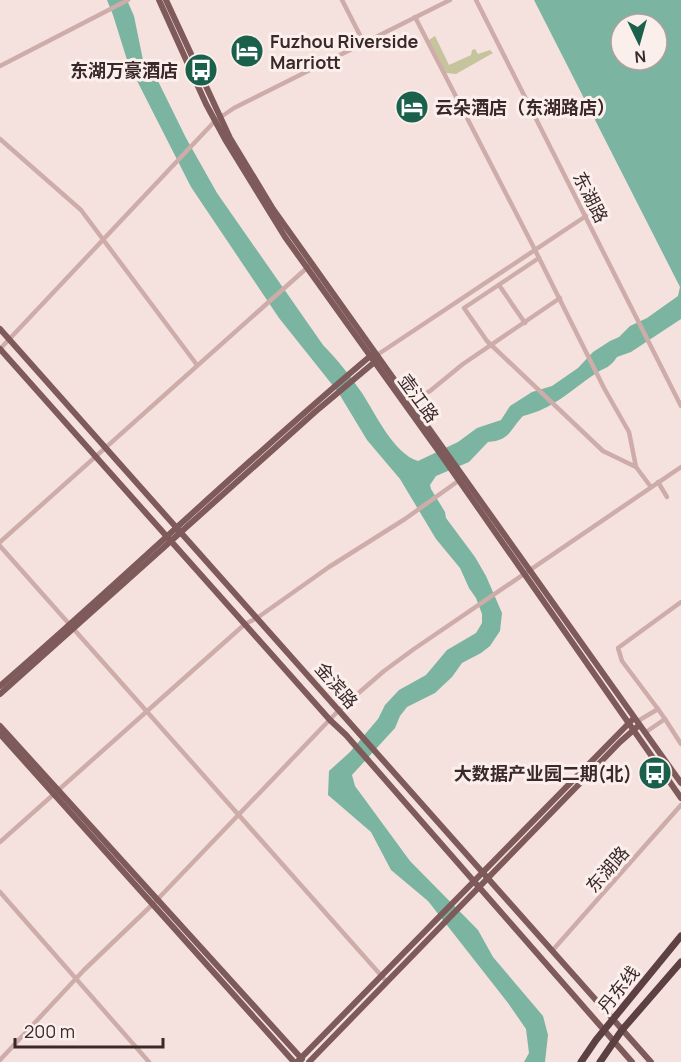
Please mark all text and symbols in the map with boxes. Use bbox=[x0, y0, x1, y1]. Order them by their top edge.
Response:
north arrow bbox=[609, 12, 669, 72]
place label: Fuzhou Riverside Marriott bbox=[270, 29, 419, 74]
hotel icon: Fuzhou Riverside Marriott bbox=[229, 33, 265, 69]
text: N bbox=[634, 45, 647, 68]
bus stop icon: 东湖万豪酒店 bbox=[183, 52, 219, 88]
place label: 东湖万豪酒店 bbox=[70, 58, 178, 82]
hotel icon: 云朵酒店（东湖路店） bbox=[394, 89, 430, 125]
place label: 云朵酒店（东湖路店） bbox=[435, 95, 615, 119]
street label: 东湖路 bbox=[568, 167, 614, 227]
street label: 壶江路 bbox=[393, 369, 445, 427]
street label: 金滨路 bbox=[310, 657, 364, 713]
bus stop icon: 大数据产业园二期(北) bbox=[637, 755, 673, 791]
place label: 大数据产业园二期(北) bbox=[454, 761, 632, 785]
street label: 东湖路 bbox=[580, 841, 634, 897]
street label: 丹东线 bbox=[592, 960, 644, 1018]
scale bar bbox=[15, 1011, 164, 1049]
text: 200 m bbox=[24, 1019, 75, 1043]

